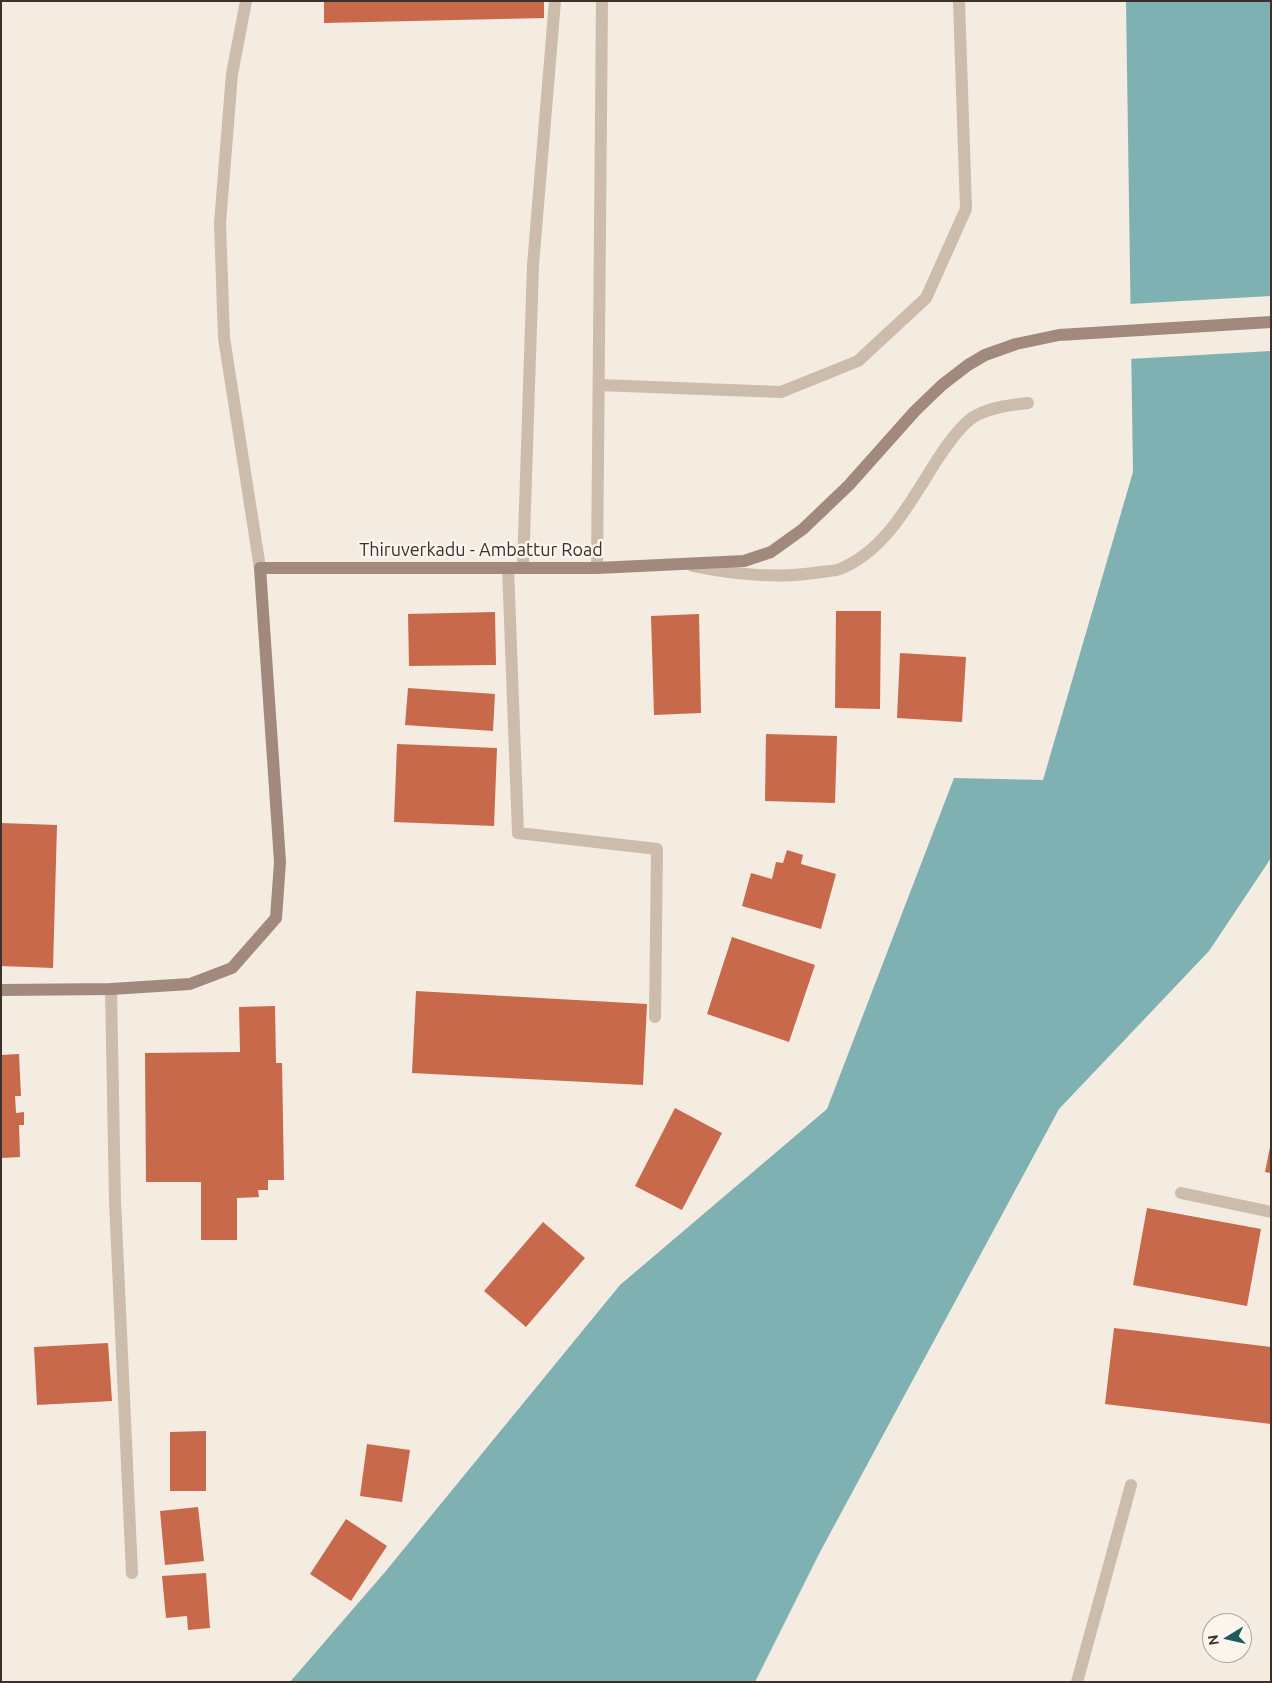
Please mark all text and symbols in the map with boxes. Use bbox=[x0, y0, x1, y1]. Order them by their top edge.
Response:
street label: Thiruverkadu - Ambattur Road bbox=[359, 539, 603, 561]
north arrow bbox=[1202, 1613, 1252, 1663]
text: N bbox=[1204, 1634, 1222, 1647]

